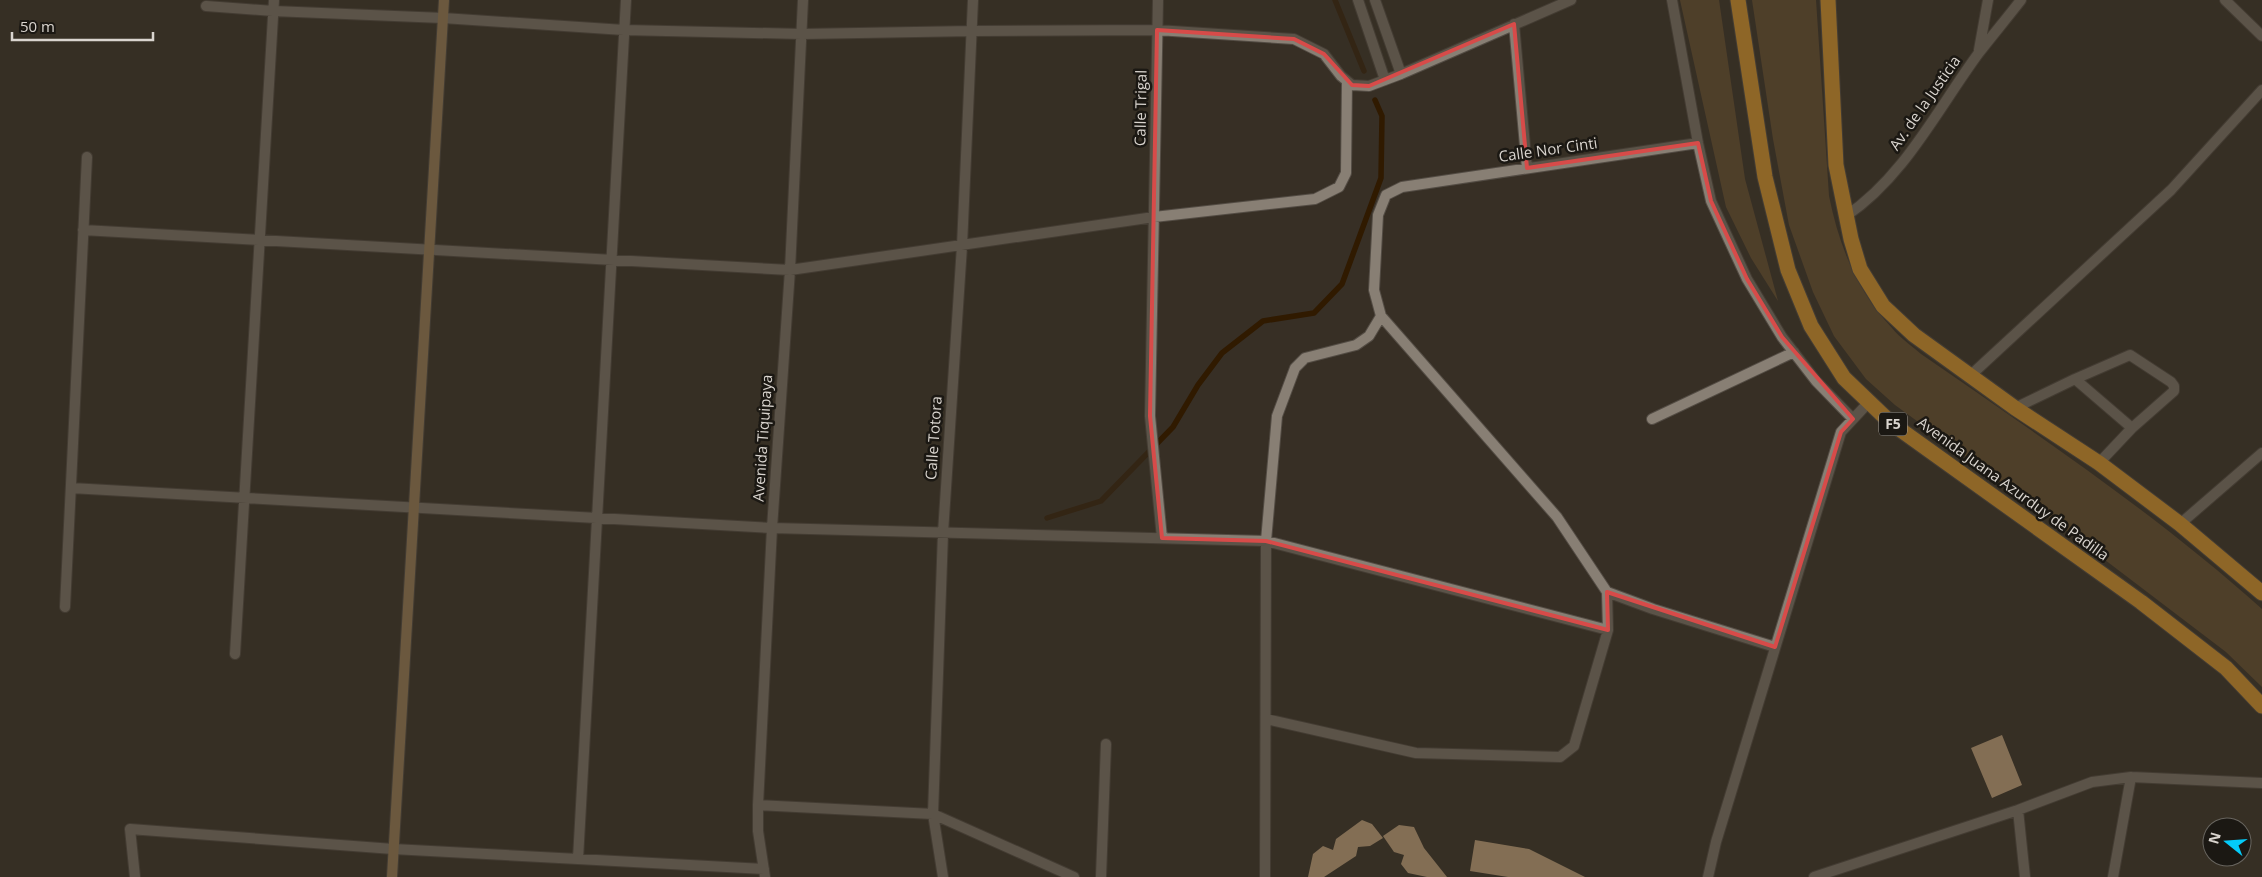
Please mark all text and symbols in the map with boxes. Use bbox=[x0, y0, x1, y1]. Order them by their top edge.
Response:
scale bar bbox=[12, 10, 154, 42]
text: 50 m bbox=[20, 16, 55, 36]
street label: Av. de la Justicia bbox=[1884, 51, 1964, 154]
street label: Calle Trigal bbox=[1129, 70, 1151, 146]
street label: Calle Nor Cinti bbox=[1497, 132, 1599, 166]
street label: Avenida Tiquipaya bbox=[748, 374, 776, 502]
street label: Calle Totora bbox=[920, 395, 946, 480]
road number: F5 bbox=[1879, 412, 1907, 436]
street label: Avenida Juana Azurduy de Padilla bbox=[1914, 412, 2113, 565]
north arrow bbox=[2202, 817, 2252, 867]
text: N bbox=[2203, 830, 2225, 846]

